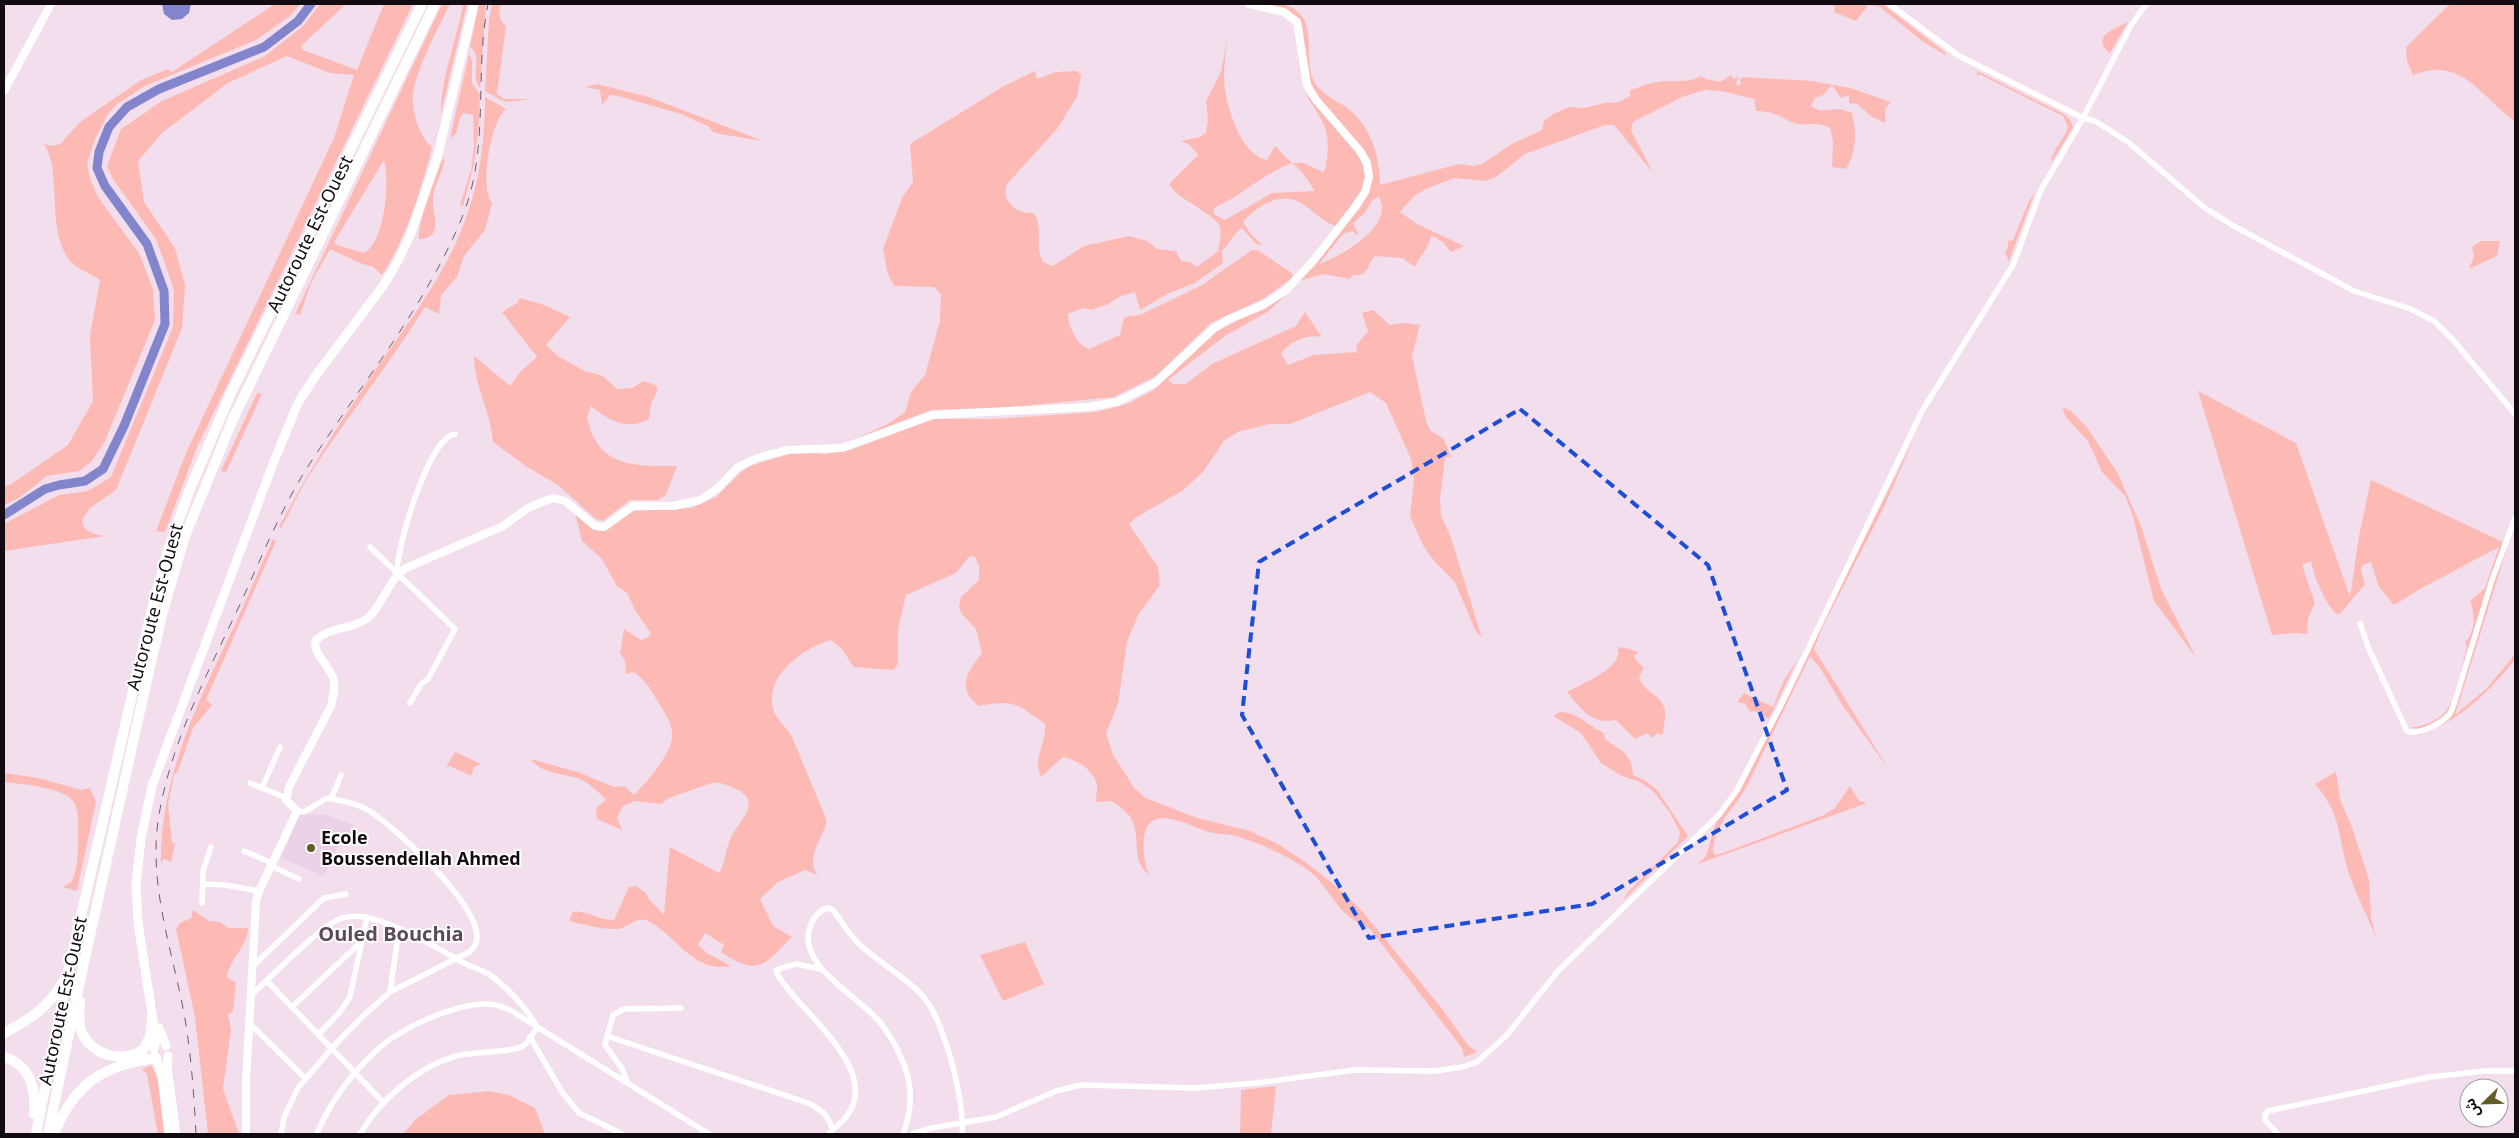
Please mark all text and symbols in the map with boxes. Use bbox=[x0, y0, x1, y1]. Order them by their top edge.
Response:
street label: Autoroute Est-Ouest bbox=[255, 148, 365, 320]
street label: Autoroute Est-Ouest bbox=[114, 519, 196, 695]
place label: Ecole Boussendellah Ahmed bbox=[321, 819, 521, 878]
marker: Ecole Boussendellah Ahmed bbox=[305, 842, 317, 854]
street label: Autoroute Est-Ouest bbox=[27, 913, 100, 1089]
district label: Ouled Bouchia bbox=[318, 914, 464, 956]
north arrow bbox=[2459, 1078, 2509, 1128]
text: ش bbox=[2455, 1093, 2490, 1122]

